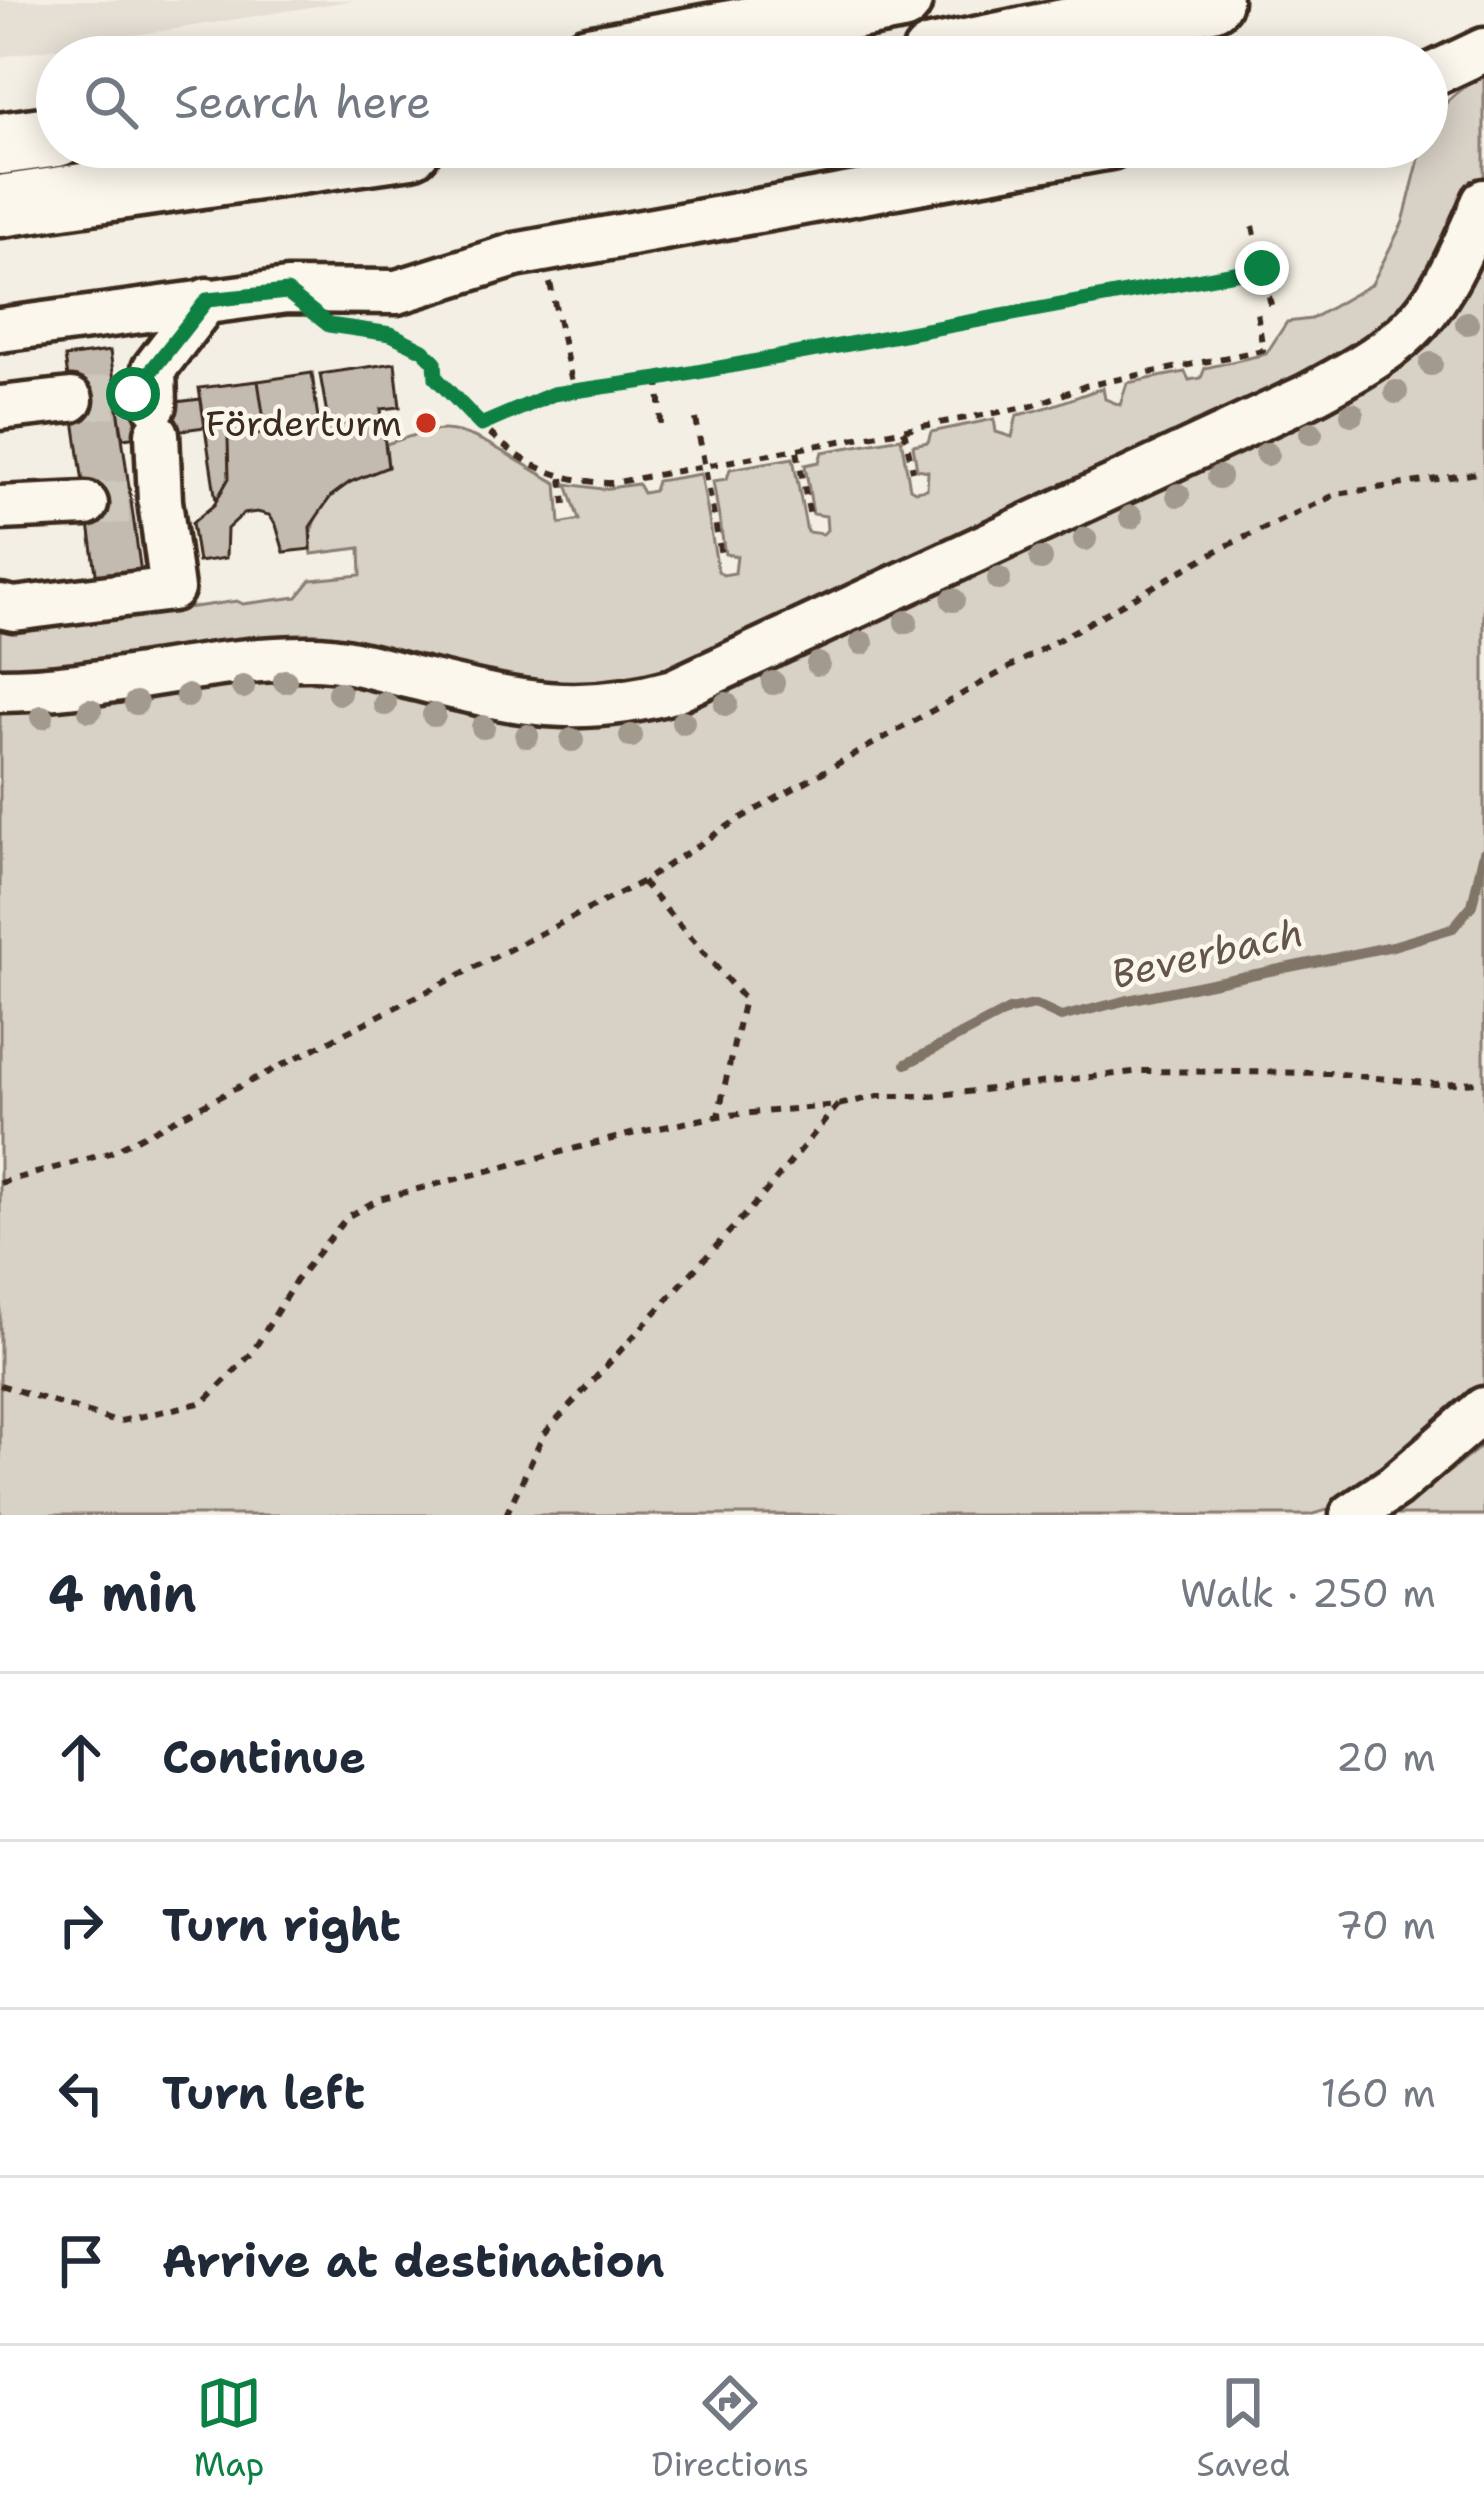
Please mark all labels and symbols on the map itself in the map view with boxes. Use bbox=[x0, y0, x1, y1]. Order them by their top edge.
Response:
route end bbox=[1235, 241, 1289, 295]
route start bbox=[106, 367, 160, 421]
place label: Förderturm bbox=[206, 399, 402, 448]
marker: Förderturm bbox=[413, 410, 439, 436]
water label: Beverbach bbox=[1106, 906, 1308, 1000]

